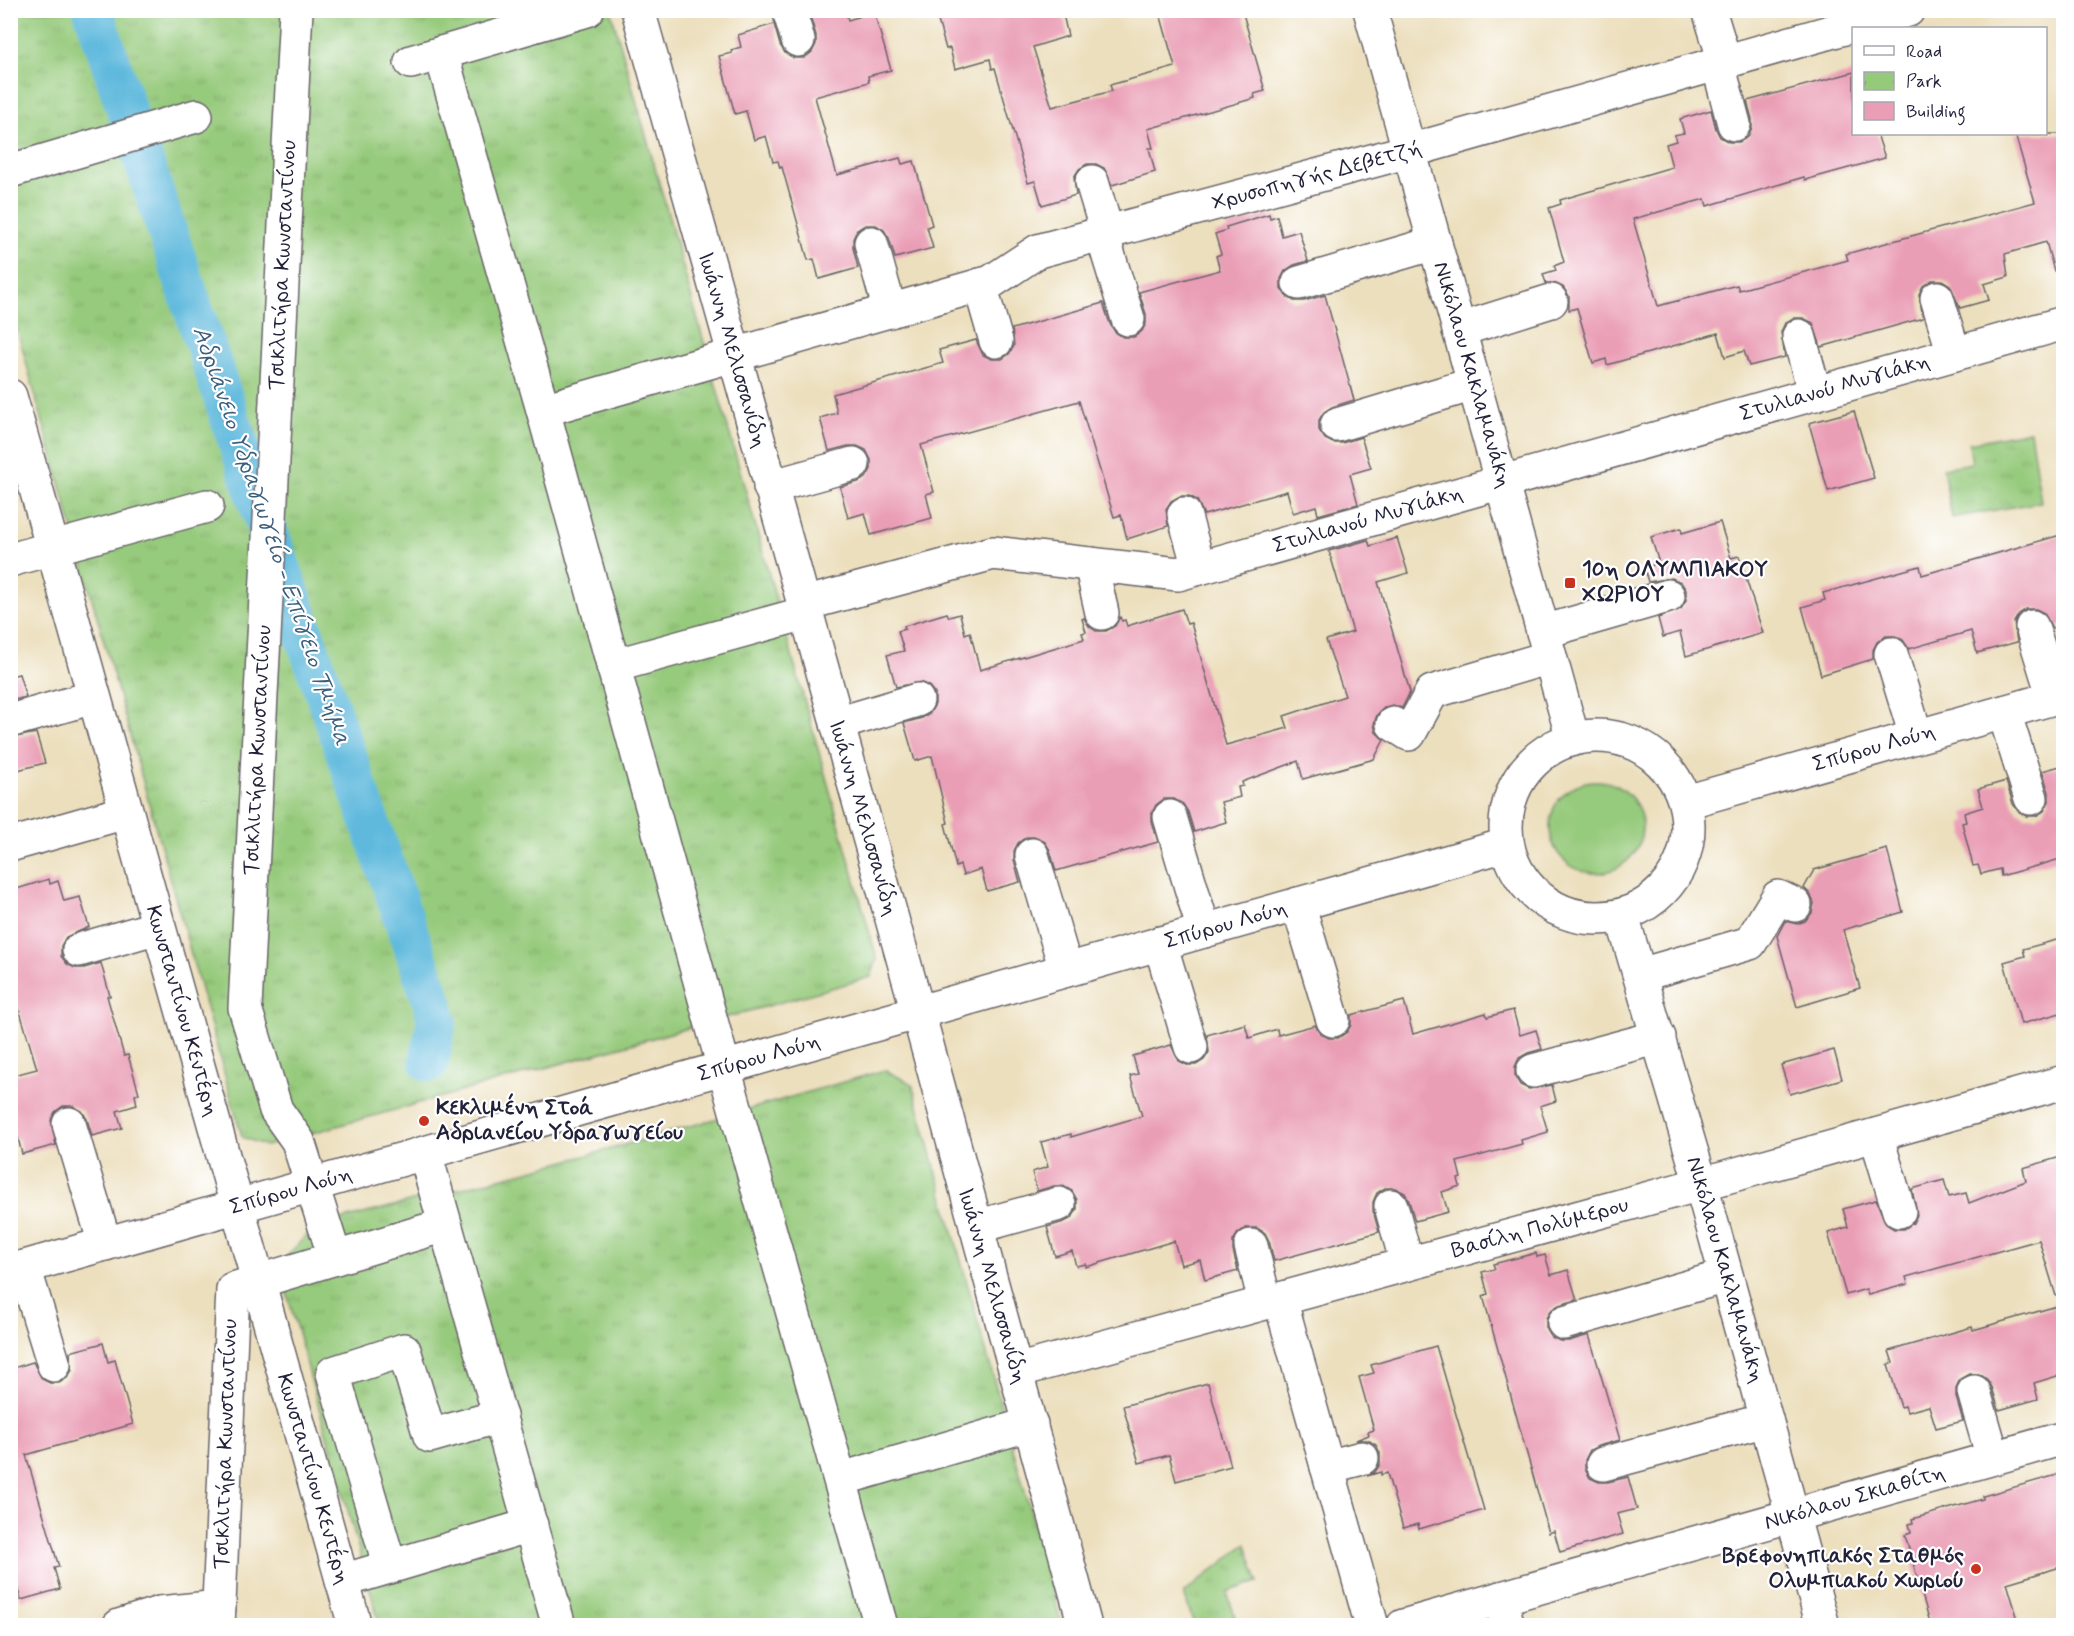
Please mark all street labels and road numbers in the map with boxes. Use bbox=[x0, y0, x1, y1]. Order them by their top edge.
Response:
street label: Χρυσοπηγής Δεβετζή bbox=[1209, 134, 1425, 218]
street label: Τσικλιτήρα Κωνσταντίνου bbox=[262, 139, 304, 391]
street label: Ιωάννη Μελισσανίδη bbox=[691, 249, 773, 451]
street label: Νικόλαου Κακλαμανάκη bbox=[1426, 258, 1518, 492]
street label: Στυλιανού Μυγιάκη bbox=[1737, 347, 1933, 429]
street label: Στυλιανού Μυγιάκη bbox=[1270, 479, 1466, 561]
street label: Τσικλιτήρα Κωνσταντίνου bbox=[237, 624, 279, 876]
street label: Ιωάννη Μελισσανίδη bbox=[822, 717, 904, 919]
street label: Σπύρου Λούη bbox=[1809, 717, 1939, 779]
street label: Σπύρου Λούη bbox=[1161, 894, 1291, 956]
street label: Κωνσταντίνου Κεντέρη bbox=[138, 902, 226, 1120]
street label: Σπύρου Λούη bbox=[694, 1027, 824, 1089]
street label: Νικόλαου Κακλαμανάκη bbox=[1679, 1153, 1771, 1387]
street label: Σπύρου Λούη bbox=[226, 1160, 356, 1222]
street label: Ιωάννη Μελισσανίδη bbox=[951, 1185, 1033, 1387]
street label: Βασίλη Πολύμερου bbox=[1448, 1191, 1632, 1265]
street label: Τσικλιτήρα Κωνσταντίνου bbox=[208, 1318, 244, 1569]
street label: Κωνσταντίνου Κεντέρη bbox=[269, 1370, 357, 1588]
street label: Νικόλαου Σκιαθίτη bbox=[1761, 1459, 1949, 1537]

